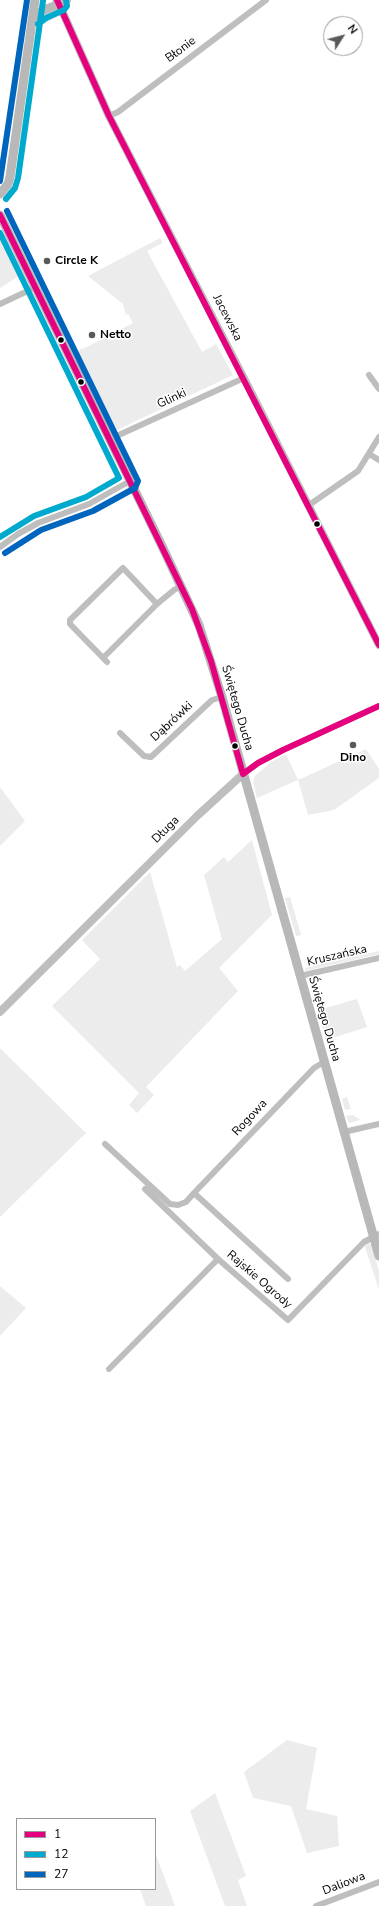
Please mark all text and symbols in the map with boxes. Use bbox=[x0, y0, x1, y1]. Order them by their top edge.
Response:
north arrow bbox=[323, 16, 363, 56]
text: N bbox=[344, 21, 361, 37]
street label: Błonie bbox=[163, 34, 199, 66]
place label: Circle K bbox=[55, 254, 98, 268]
marker: Circle K bbox=[42, 256, 52, 266]
street label: Jacewska bbox=[209, 292, 245, 344]
place label: Netto bbox=[100, 328, 131, 342]
marker: Netto bbox=[87, 330, 97, 340]
unlabelled marker bbox=[56, 335, 66, 345]
unlabelled marker bbox=[76, 377, 86, 387]
street label: Glinki bbox=[155, 386, 189, 412]
unlabelled marker bbox=[312, 519, 322, 529]
street label: Świętego Ducha bbox=[218, 664, 256, 752]
street label: Dąbrówki bbox=[148, 699, 196, 745]
marker: Dino bbox=[348, 740, 358, 750]
unlabelled marker bbox=[230, 741, 240, 751]
place label: Dino bbox=[340, 751, 366, 765]
street label: Długa bbox=[149, 813, 183, 847]
street label: Kruszańska bbox=[306, 942, 368, 970]
street label: Świętego Ducha bbox=[305, 975, 343, 1063]
street label: Rogowa bbox=[230, 1097, 270, 1139]
street label: Rajskie Ogrody bbox=[224, 1248, 294, 1312]
legend bbox=[16, 1818, 156, 1890]
text: 1 bbox=[54, 1826, 61, 1842]
text: 12 bbox=[54, 1846, 68, 1862]
text: 27 bbox=[54, 1866, 68, 1882]
street label: Daliowa bbox=[321, 1869, 367, 1899]

